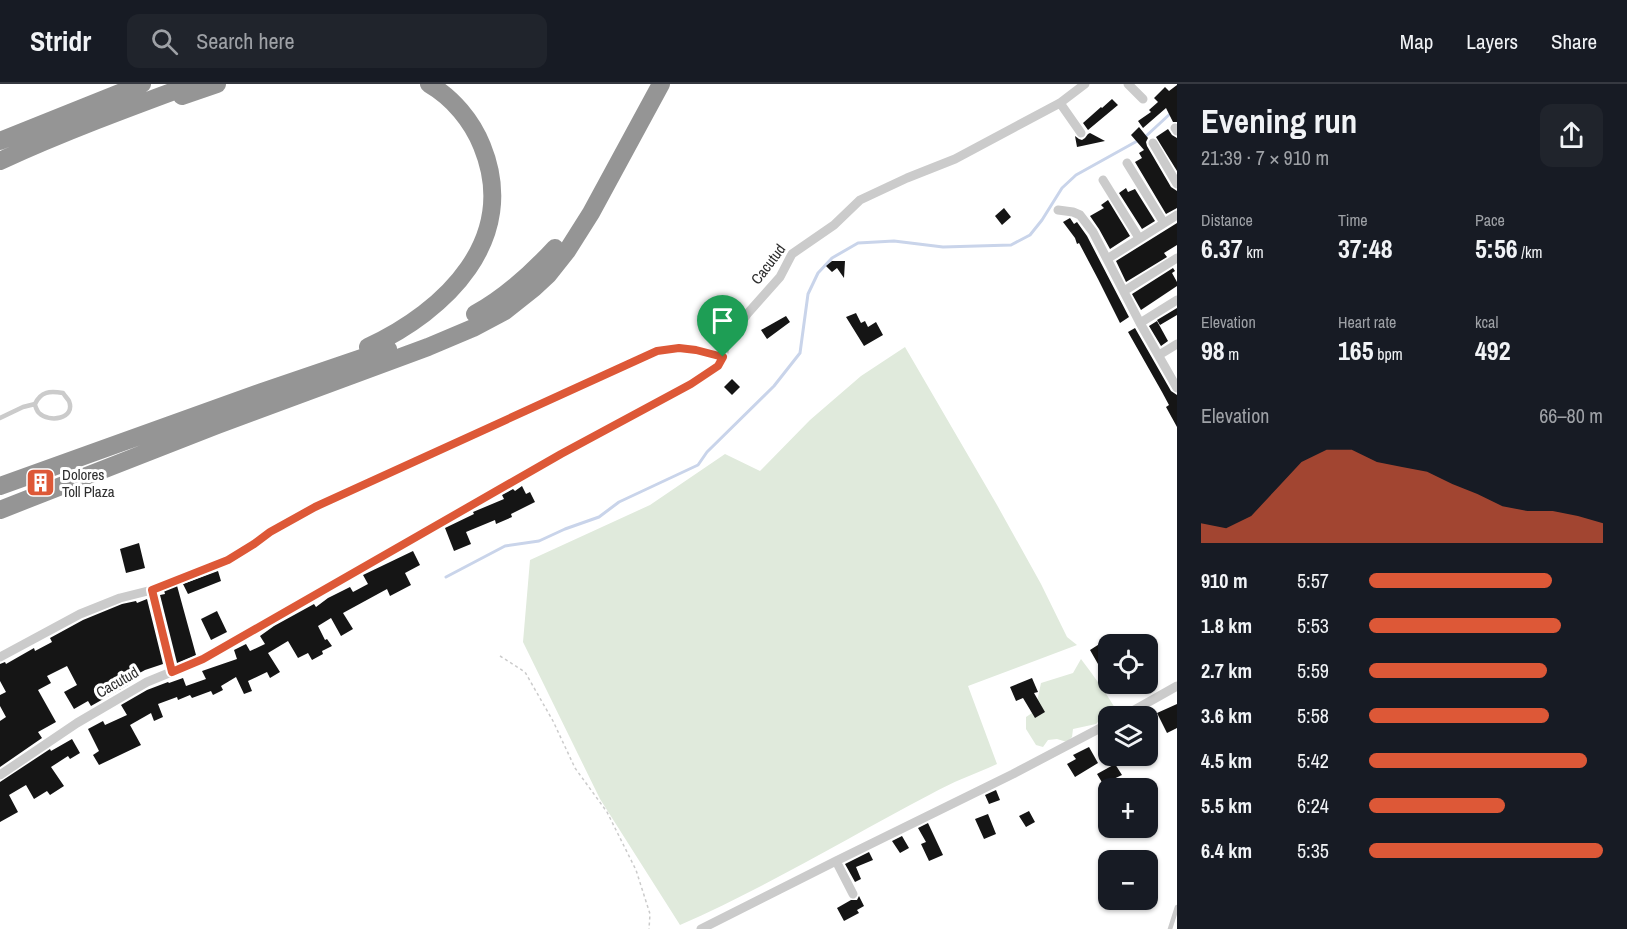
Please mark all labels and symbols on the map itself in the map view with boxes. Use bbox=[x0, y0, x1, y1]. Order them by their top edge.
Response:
street label: Cacutud bbox=[746, 239, 790, 289]
pin bbox=[697, 295, 748, 357]
place label: Dolores Toll Plaza bbox=[62, 464, 115, 502]
building icon: Dolores Toll Plaza bbox=[25, 467, 57, 499]
street label: Cacutud bbox=[92, 661, 142, 703]

